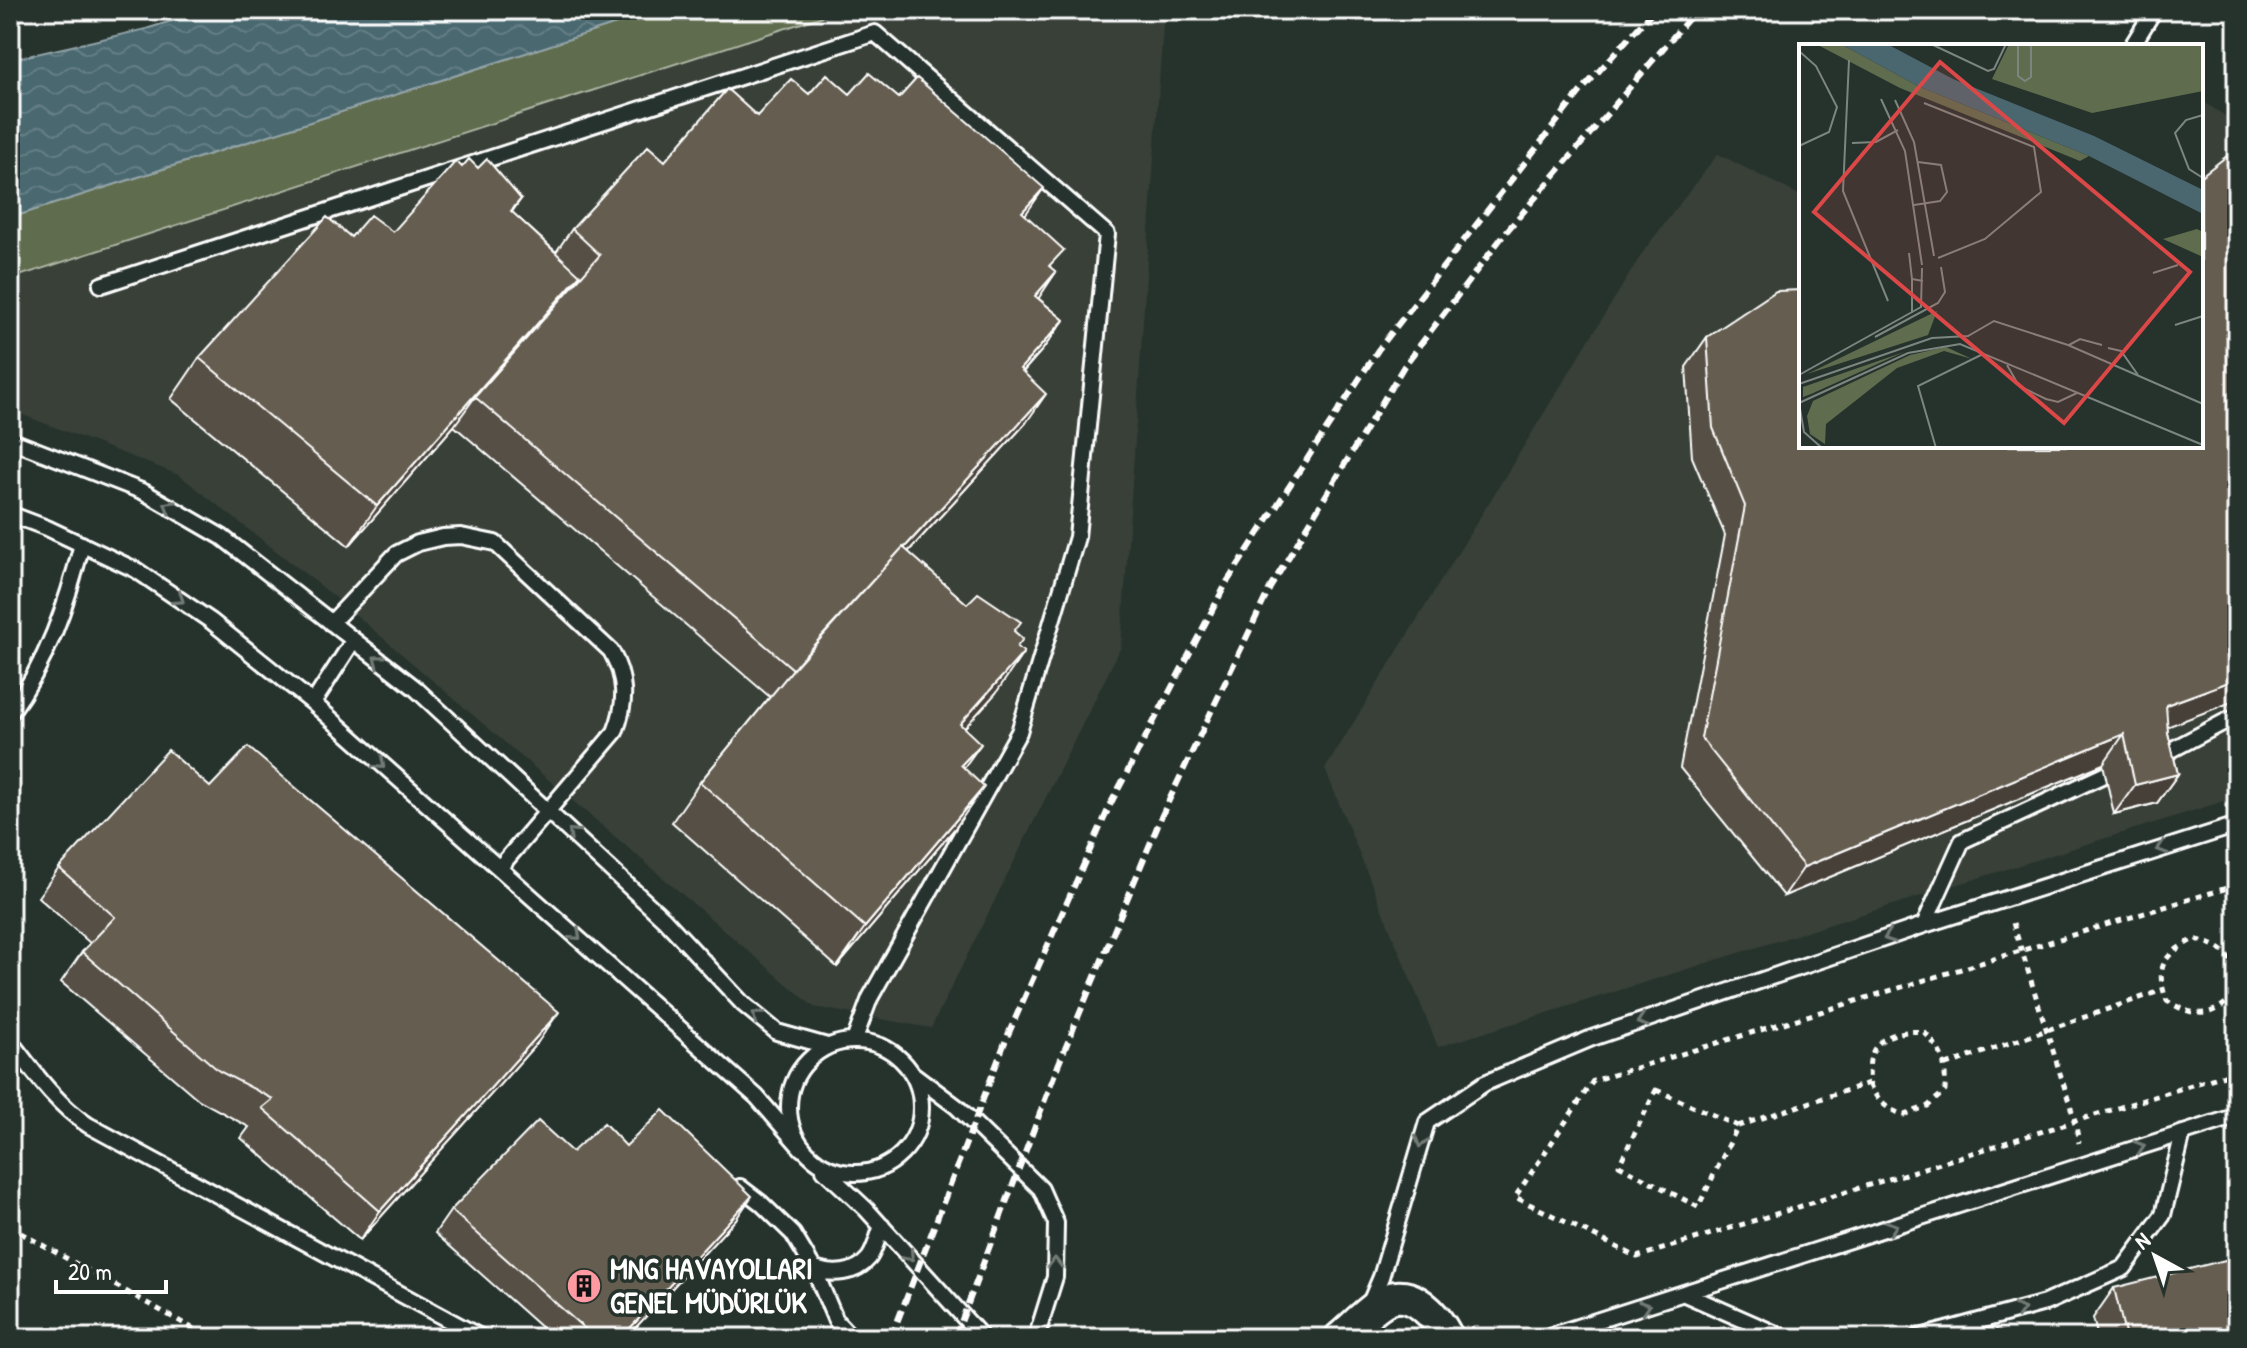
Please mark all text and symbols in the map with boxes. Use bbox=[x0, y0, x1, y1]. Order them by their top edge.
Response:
inset map bbox=[1799, 44, 2203, 448]
one-way arrow bbox=[163, 500, 178, 516]
one-way arrow bbox=[170, 589, 185, 604]
one-way arrow bbox=[372, 656, 387, 670]
one-way arrow bbox=[371, 754, 386, 768]
one-way arrow bbox=[567, 828, 582, 842]
one-way arrow bbox=[2156, 838, 2170, 854]
one-way arrow bbox=[566, 925, 581, 939]
one-way arrow bbox=[1882, 928, 1896, 944]
one-way arrow bbox=[751, 1011, 766, 1025]
one-way arrow bbox=[1636, 1011, 1650, 1027]
one-way arrow bbox=[1414, 1135, 1430, 1149]
one-way arrow bbox=[2132, 1141, 2146, 1157]
north arrow bbox=[2115, 1216, 2195, 1296]
one-way arrow bbox=[1885, 1220, 1898, 1236]
text: N bbox=[2128, 1225, 2156, 1256]
scale bar bbox=[56, 1244, 166, 1294]
one-way arrow bbox=[899, 1247, 914, 1262]
place label: MNG HAVAYOLLARI GENEL MÜDÜRLÜK bbox=[610, 1248, 813, 1322]
text: 20 m bbox=[68, 1255, 112, 1287]
one-way arrow bbox=[1046, 1256, 1064, 1269]
building icon: MNG HAVAYOLLARI GENEL MÜDÜRLÜK bbox=[565, 1267, 603, 1305]
one-way arrow bbox=[1637, 1300, 1651, 1316]
one-way arrow bbox=[2012, 1303, 2026, 1320]

